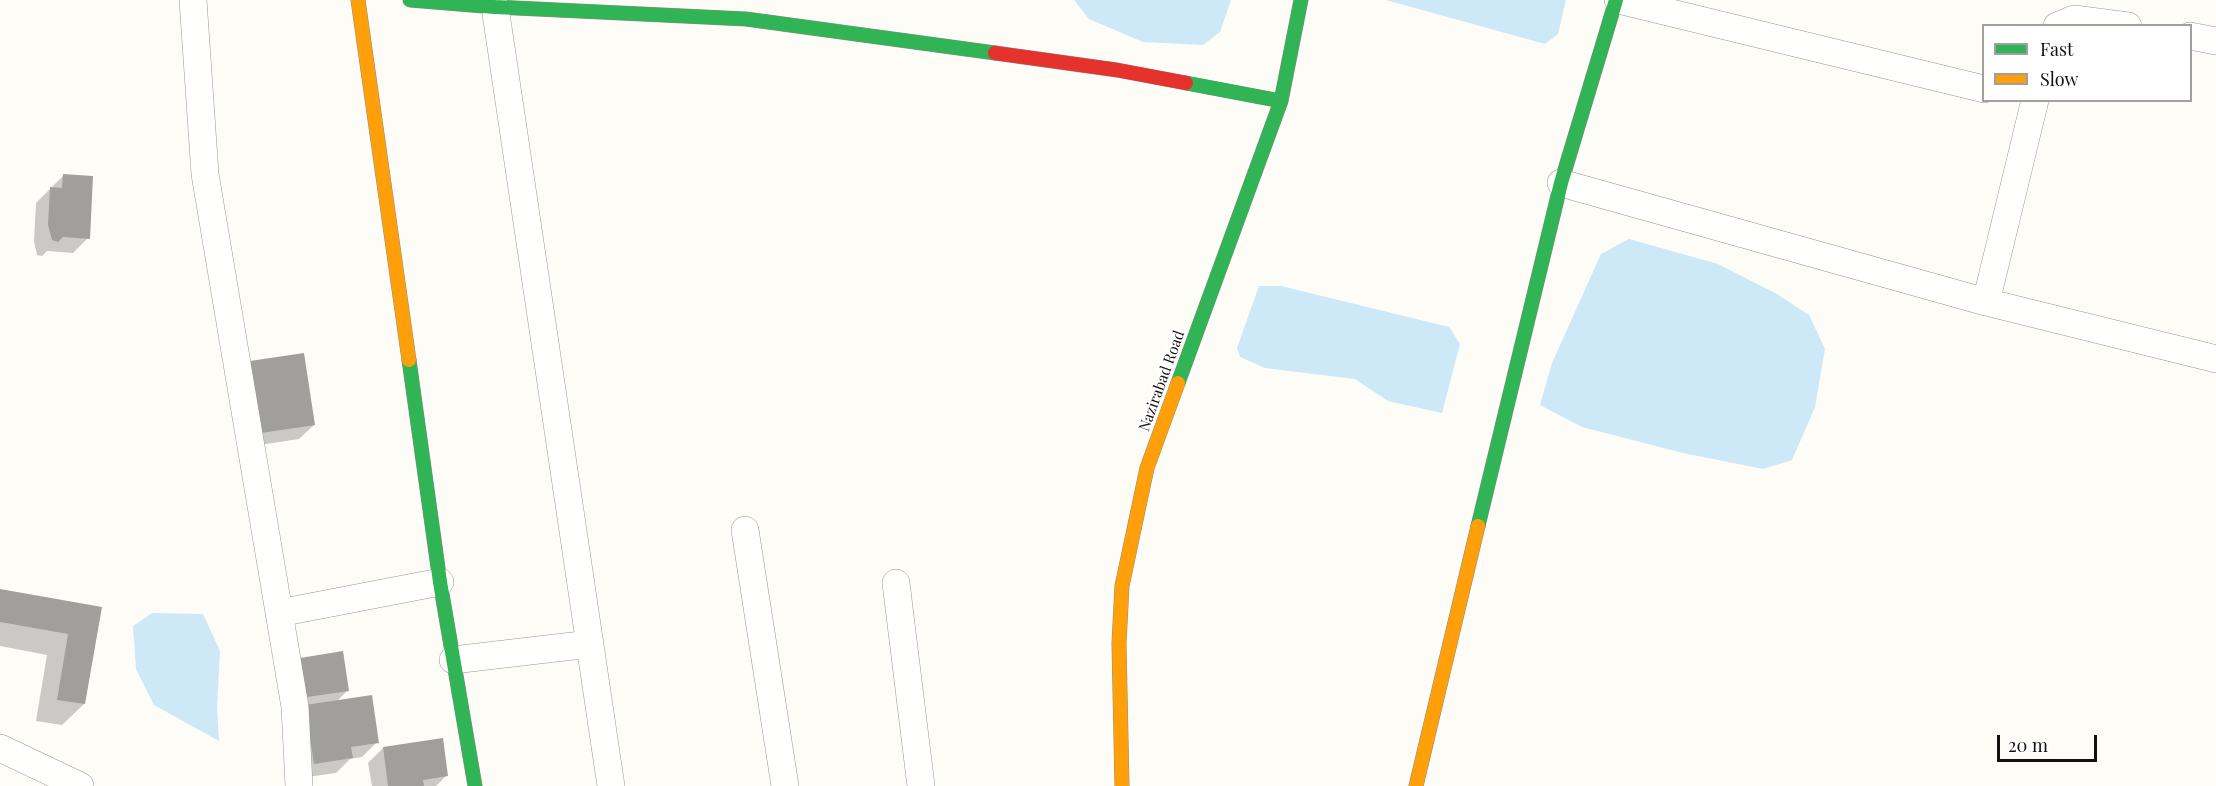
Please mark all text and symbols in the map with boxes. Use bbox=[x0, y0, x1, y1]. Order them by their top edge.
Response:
legend bbox=[1982, 24, 2192, 102]
text: Fast bbox=[2040, 37, 2073, 61]
text: Slow bbox=[2040, 67, 2078, 91]
street label: Nazirabad Road bbox=[1135, 328, 1189, 434]
scale bar bbox=[2000, 723, 2100, 761]
text: 20 m bbox=[2008, 733, 2048, 757]

